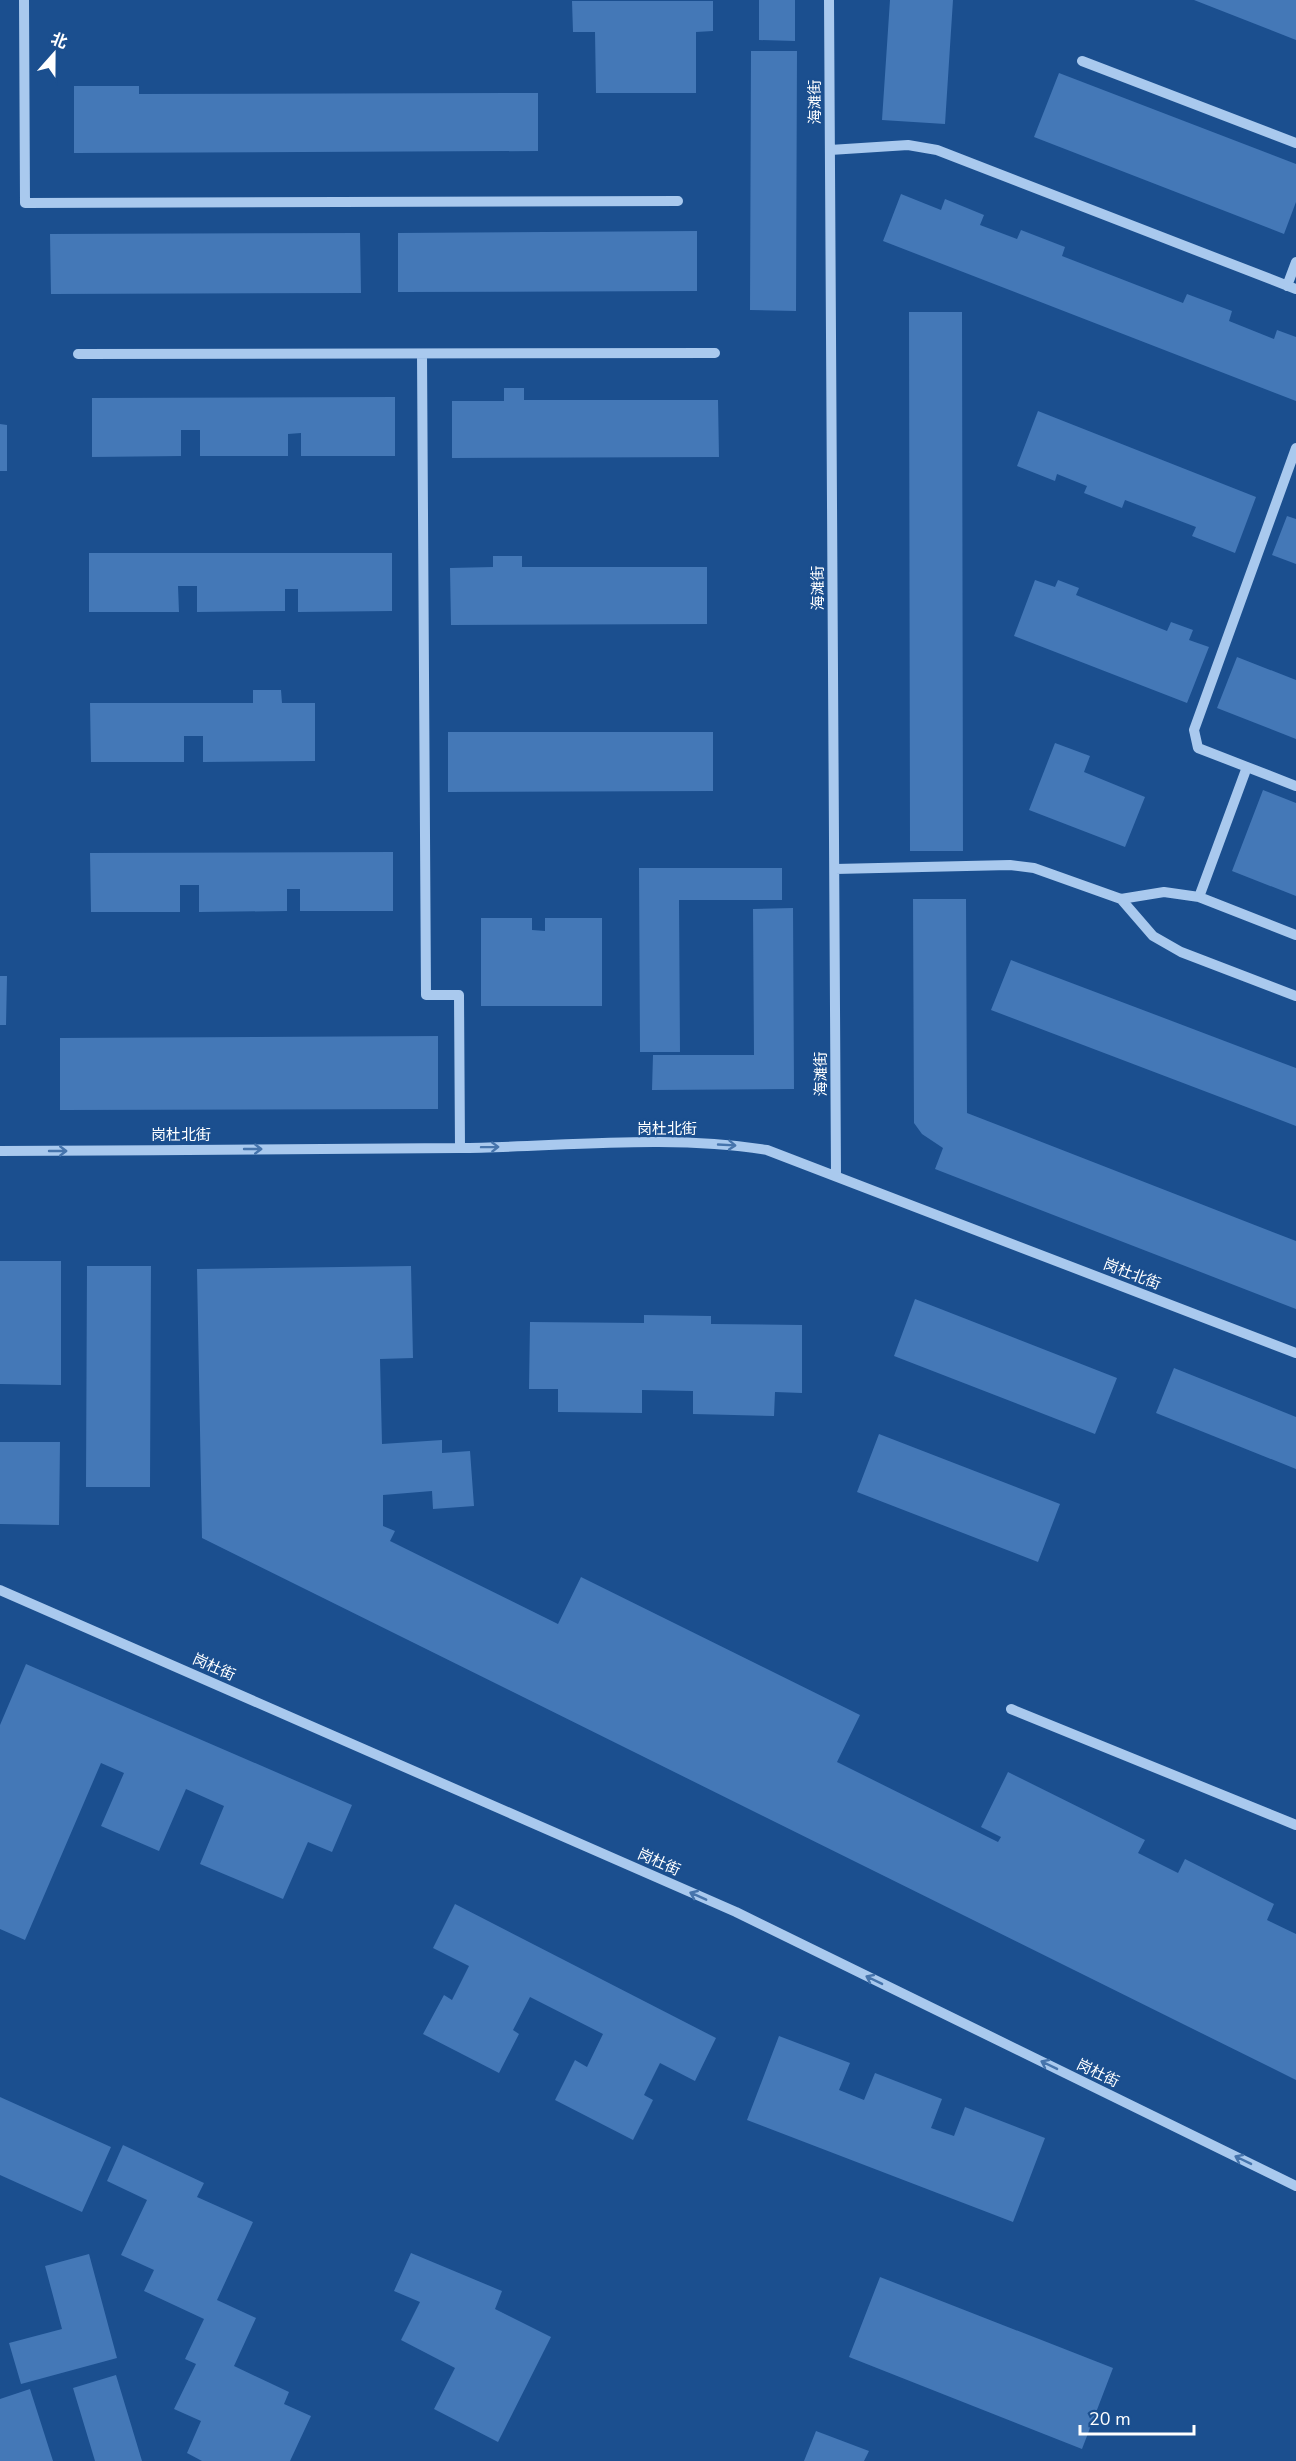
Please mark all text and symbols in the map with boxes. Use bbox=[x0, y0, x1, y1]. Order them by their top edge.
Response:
north arrow bbox=[24, 24, 84, 84]
text: 北 bbox=[48, 28, 70, 54]
street label: 海滩街 bbox=[805, 79, 825, 125]
street label: 海滩街 bbox=[808, 565, 828, 611]
street label: 海滩街 bbox=[811, 1051, 831, 1097]
street label: 岗杜北街 bbox=[637, 1119, 697, 1139]
street label: 岗杜北街 bbox=[151, 1125, 211, 1145]
one-way arrow bbox=[717, 1140, 737, 1151]
one-way arrow bbox=[480, 1141, 500, 1153]
one-way arrow bbox=[243, 1143, 263, 1155]
one-way arrow bbox=[48, 1145, 68, 1157]
street label: 岗杜北街 bbox=[1100, 1254, 1164, 1294]
street label: 岗杜街 bbox=[189, 1649, 239, 1685]
street label: 岗杜街 bbox=[634, 1844, 684, 1880]
one-way arrow bbox=[690, 1890, 708, 1901]
one-way arrow bbox=[866, 1973, 884, 1985]
street label: 岗杜街 bbox=[1073, 2054, 1123, 2092]
one-way arrow bbox=[1041, 2059, 1059, 2071]
one-way arrow bbox=[1235, 2154, 1253, 2166]
scale bar bbox=[1080, 2398, 1194, 2436]
text: 20 m bbox=[1089, 2407, 1131, 2431]

